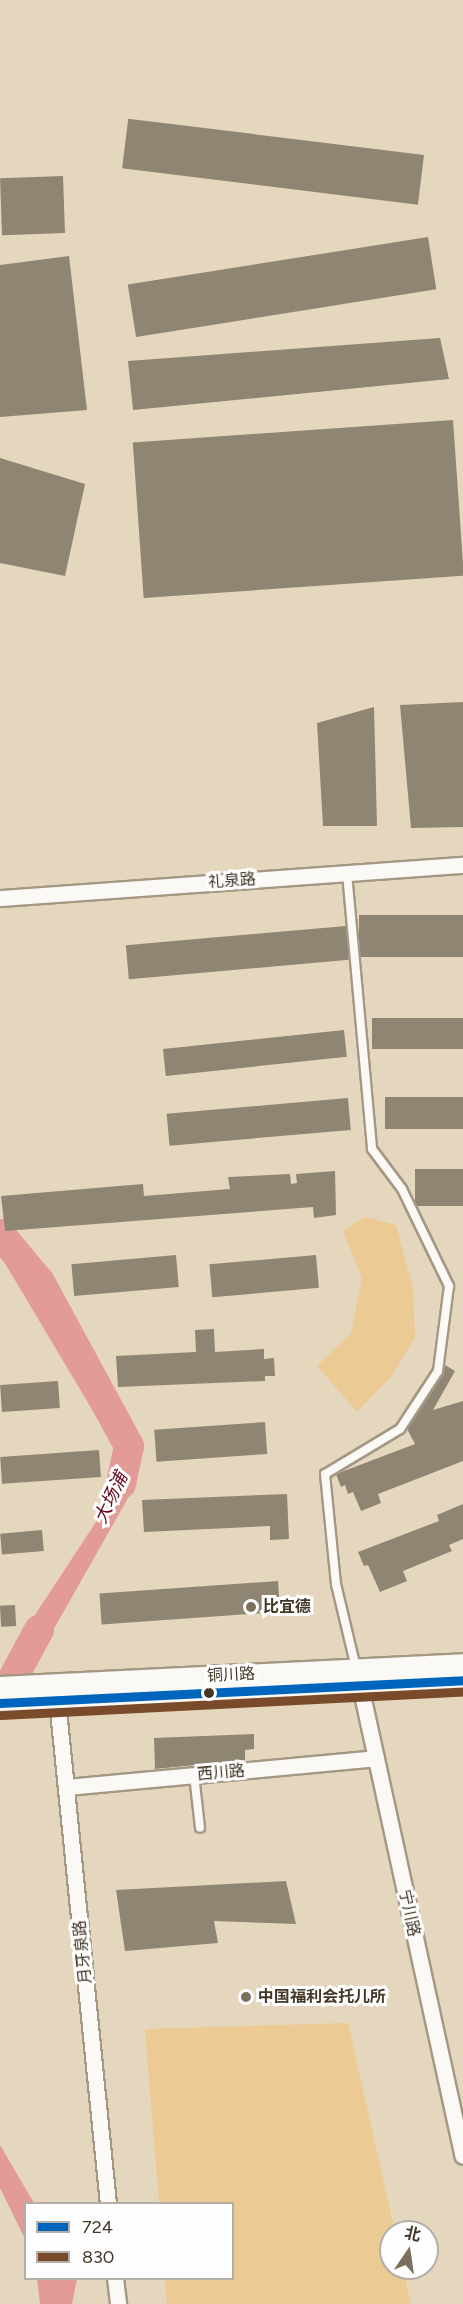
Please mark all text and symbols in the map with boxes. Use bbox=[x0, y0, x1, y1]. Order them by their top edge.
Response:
street label: 礼泉路 bbox=[207, 870, 257, 892]
water label: 大场浦 bbox=[90, 1469, 132, 1527]
place label: 比宜德 bbox=[263, 1597, 311, 1617]
marker: 比宜德 bbox=[244, 1600, 258, 1614]
street label: 铜川路 bbox=[207, 1664, 255, 1686]
unlabelled marker bbox=[203, 1687, 215, 1699]
street label: 西川路 bbox=[196, 1761, 246, 1785]
street label: 宁川路 bbox=[395, 1888, 423, 1938]
street label: 月牙泉路 bbox=[70, 1919, 96, 1985]
place label: 中国福利会托儿所 bbox=[258, 1987, 386, 2007]
marker: 中国福利会托儿所 bbox=[239, 1990, 253, 2004]
legend bbox=[24, 2202, 234, 2280]
text: 724 bbox=[82, 2216, 113, 2238]
north arrow bbox=[379, 2220, 439, 2280]
text: 北 bbox=[403, 2223, 423, 2245]
text: 830 bbox=[82, 2246, 114, 2268]

